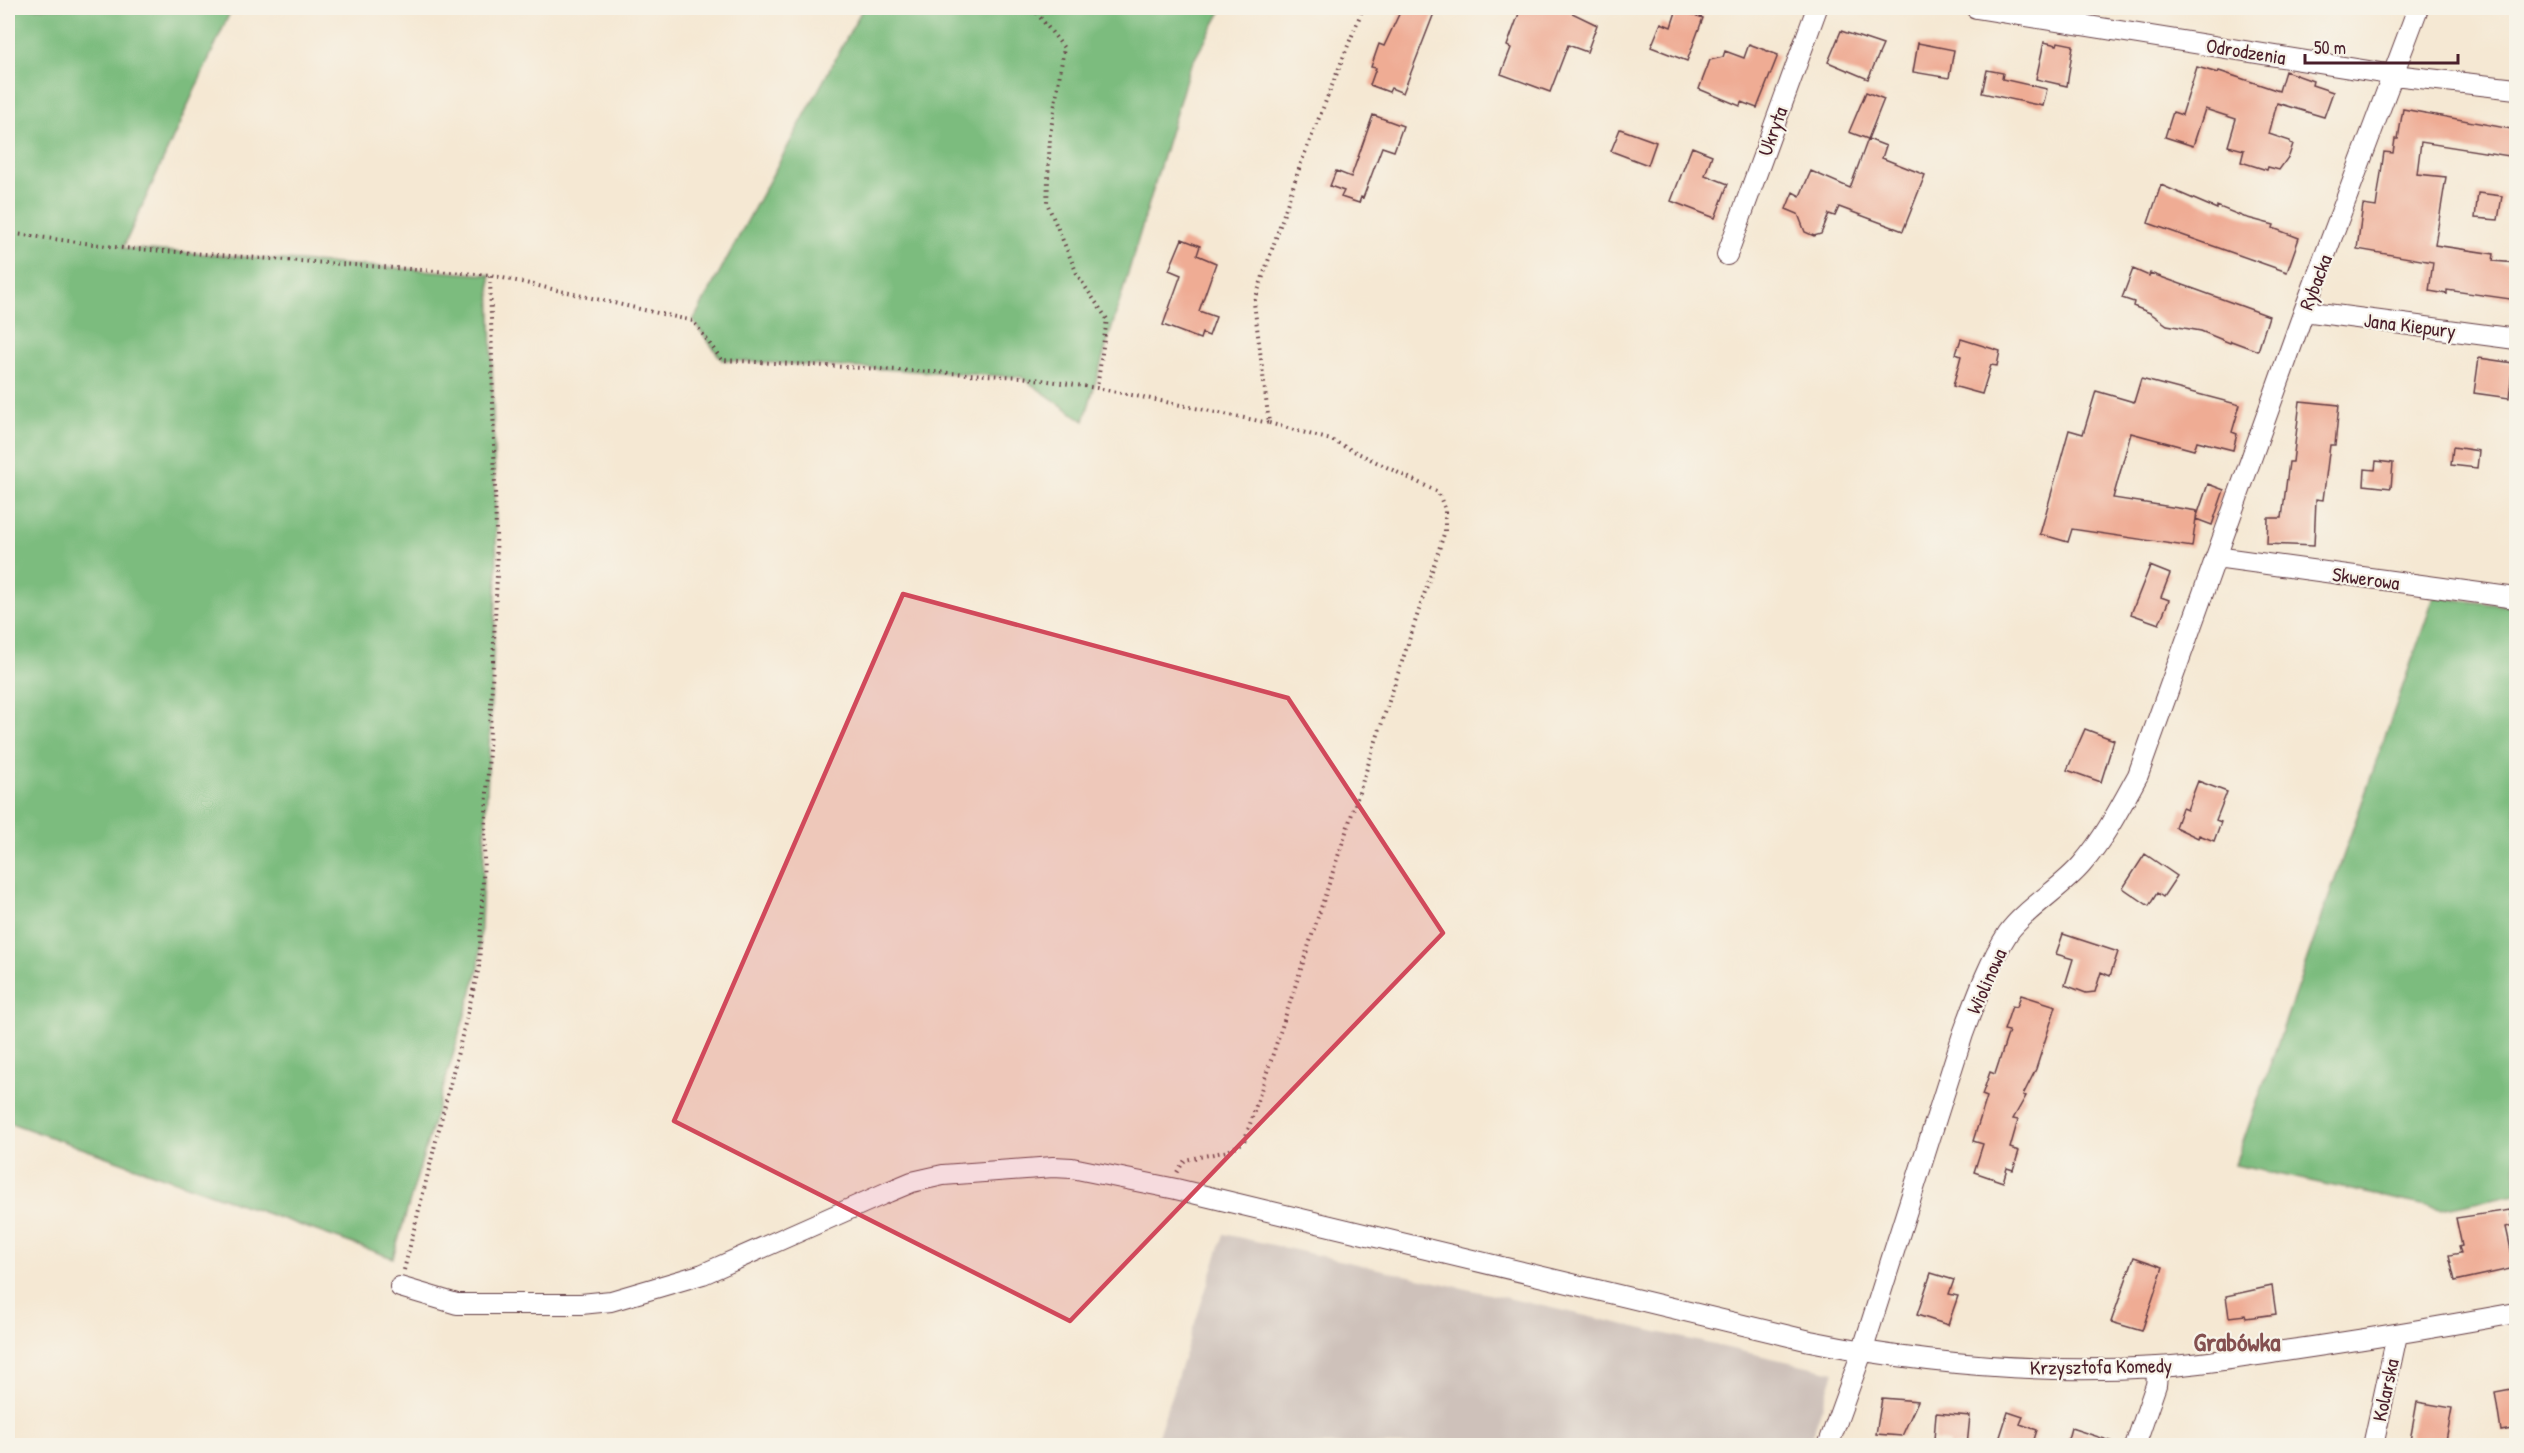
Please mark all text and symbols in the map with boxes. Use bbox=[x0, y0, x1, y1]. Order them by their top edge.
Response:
scale bar bbox=[2305, 27, 2458, 65]
street label: Odrodzenia bbox=[2204, 31, 2288, 71]
text: 50 m bbox=[2314, 35, 2346, 60]
street label: Ukryta bbox=[1751, 103, 1793, 159]
street label: Rybacka bbox=[2292, 250, 2338, 314]
street label: Jana Kiepury bbox=[2363, 306, 2457, 344]
street label: Skwerowa bbox=[2331, 560, 2401, 596]
street label: Wiolinowa bbox=[1960, 944, 2012, 1018]
district label: Grabówka bbox=[2194, 1324, 2281, 1359]
street label: Krzysztofa Komedy bbox=[2030, 1351, 2172, 1381]
street label: Kolarska bbox=[2365, 1356, 2405, 1424]

